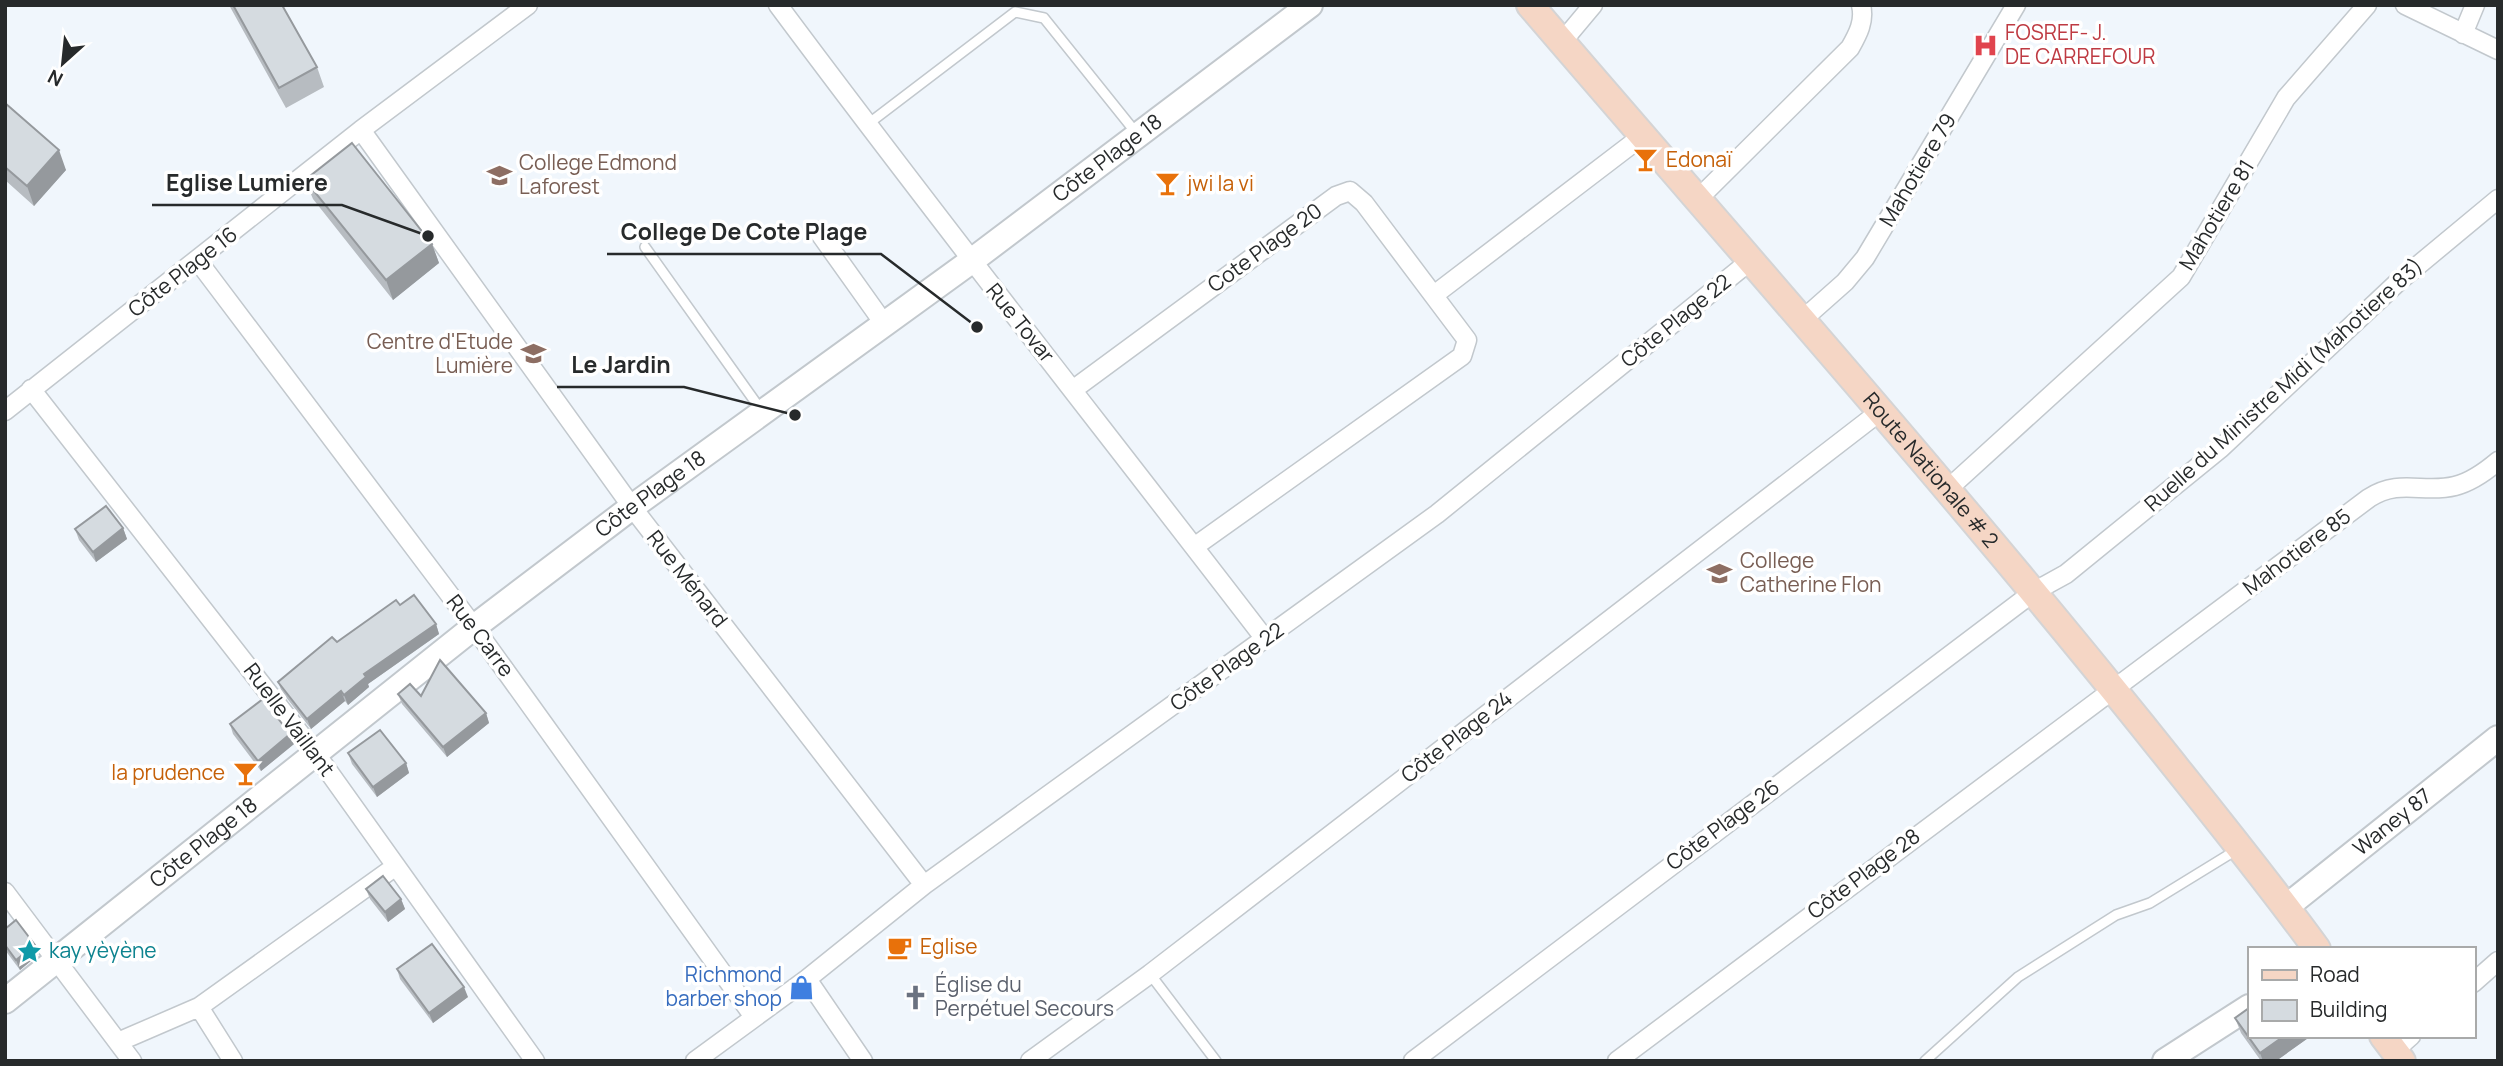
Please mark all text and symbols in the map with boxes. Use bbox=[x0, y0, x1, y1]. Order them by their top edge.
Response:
place label: FOSREF- J. DE CARREFOUR bbox=[2005, 18, 2155, 70]
north arrow bbox=[28, 28, 98, 98]
hospital icon: FOSREF- J. DE CARREFOUR bbox=[1971, 31, 1999, 59]
text: N bbox=[43, 63, 67, 93]
street label: Côte Plage 18 bbox=[1046, 107, 1167, 208]
street label: Mahotiere 79 bbox=[1872, 108, 1962, 231]
place label: Edonaï bbox=[1666, 145, 1733, 173]
bar icon: Edonaï bbox=[1632, 146, 1660, 174]
place label: College Edmond Laforest bbox=[519, 148, 677, 200]
street label: Mahotiere 81 bbox=[2172, 154, 2260, 275]
callout: Eglise Lumiere bbox=[152, 161, 342, 205]
school or university icon: College Edmond Laforest bbox=[485, 161, 513, 189]
text: Eglise Lumiere bbox=[166, 166, 328, 198]
place label: jwi la vi bbox=[1186, 169, 1254, 197]
bar icon: jwi la vi bbox=[1153, 170, 1181, 198]
street label: Cote Plage 20 bbox=[1202, 196, 1327, 298]
callout: College De Cote Plage bbox=[607, 210, 881, 254]
text: College De Cote Plage bbox=[621, 215, 867, 247]
street label: Côte Plage 16 bbox=[122, 220, 243, 323]
street label: Ruelle du Ministre Midi (Mahotiere 83) bbox=[2138, 251, 2429, 517]
street label: Côte Plage 22 bbox=[1614, 267, 1736, 373]
street label: Rue Tovar bbox=[980, 277, 1062, 368]
place label: Centre d'Etude Lumière bbox=[367, 327, 513, 379]
school or university icon: Centre d'Etude Lumière bbox=[519, 340, 547, 368]
callout: Le Jardin bbox=[557, 343, 684, 387]
text: Le Jardin bbox=[571, 348, 671, 380]
street label: Route Nationale # 2 bbox=[1857, 386, 2005, 553]
street label: Côte Plage 18 bbox=[589, 443, 711, 543]
street label: Mahotiere 85 bbox=[2237, 502, 2356, 601]
street label: Rue Ménard bbox=[641, 524, 734, 633]
place label: College Catherine Flon bbox=[1740, 546, 1882, 598]
school or university icon: College Catherine Flon bbox=[1706, 559, 1734, 587]
street label: Rue Carre bbox=[441, 589, 521, 682]
street label: Côte Plage 22 bbox=[1164, 615, 1289, 717]
street label: Ruelle Vaillant bbox=[238, 657, 342, 782]
street label: Côte Plage 24 bbox=[1395, 684, 1518, 788]
place label: la prudence bbox=[111, 758, 225, 786]
bar icon: la prudence bbox=[231, 759, 259, 787]
street label: Côte Plage 26 bbox=[1660, 772, 1785, 876]
street label: Waney 87 bbox=[2347, 782, 2437, 861]
street label: Côte Plage 18 bbox=[143, 790, 263, 893]
street label: Côte Plage 28 bbox=[1801, 822, 1925, 925]
place label: Eglise bbox=[920, 932, 978, 960]
cafe icon: Eglise bbox=[886, 933, 914, 961]
place label: kay yèyène bbox=[49, 936, 157, 964]
place icon: kay yèyène bbox=[15, 937, 43, 965]
legend bbox=[2248, 947, 2475, 1038]
place label: Richmond barber shop bbox=[666, 960, 782, 1012]
text: Road bbox=[2310, 960, 2360, 988]
place label: Église du Perpétuel Secours bbox=[935, 970, 1114, 1022]
shop icon: Richmond barber shop bbox=[788, 973, 816, 1001]
church icon: Église du Perpétuel Secours bbox=[901, 983, 929, 1011]
text: Building bbox=[2310, 995, 2387, 1023]

